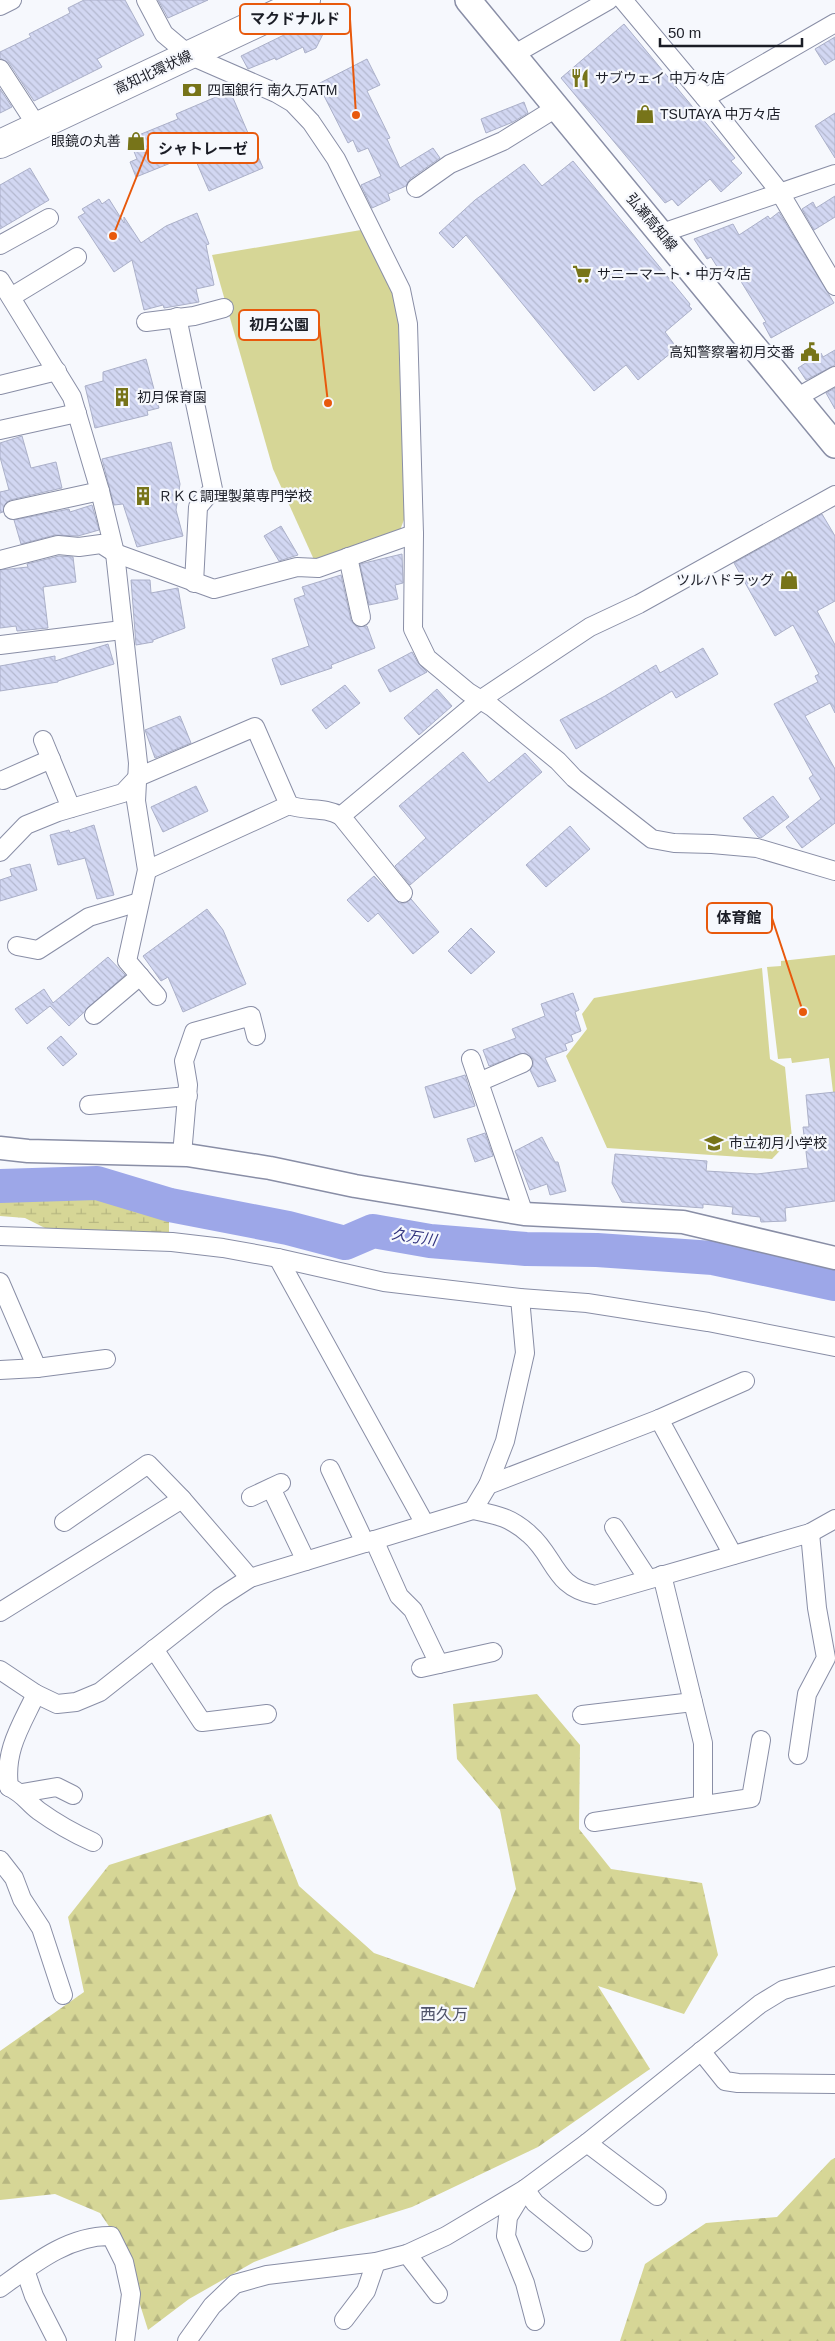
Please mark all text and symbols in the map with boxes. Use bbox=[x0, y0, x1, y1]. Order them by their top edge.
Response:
callout: マクドナルド bbox=[240, 4, 350, 34]
text: マクドナルド bbox=[250, 10, 340, 27]
scale bar bbox=[660, 15, 802, 47]
text: 50 m bbox=[668, 24, 701, 41]
street label: 高知北環状線 bbox=[112, 47, 194, 97]
restaurant icon: サブウェイ 中万々店 bbox=[569, 67, 591, 89]
place label: サブウェイ 中万々店 bbox=[595, 70, 725, 86]
bank icon: 四国銀行 南久万ATM bbox=[181, 79, 203, 101]
place label: 四国銀行 南久万ATM bbox=[207, 82, 337, 98]
shop icon: TSUTAYA 中万々店 bbox=[634, 103, 656, 125]
place label: TSUTAYA 中万々店 bbox=[660, 106, 781, 122]
shop icon: 眼鏡の丸善 bbox=[125, 130, 147, 152]
place label: 眼鏡の丸善 bbox=[51, 133, 121, 149]
callout: シャトレーゼ bbox=[148, 133, 258, 163]
text: シャトレーゼ bbox=[158, 140, 248, 157]
street label: 弘瀬高知線 bbox=[623, 190, 681, 254]
supermarket icon: サニーマート・中万々店 bbox=[571, 263, 593, 285]
place label: サニーマート・中万々店 bbox=[597, 266, 751, 282]
callout: 初月公園 bbox=[239, 310, 319, 340]
text: 初月公園 bbox=[249, 316, 309, 333]
public building icon: 高知警察署初月交番 bbox=[799, 341, 821, 363]
place label: 高知警察署初月交番 bbox=[669, 344, 795, 360]
building icon: 初月保育園 bbox=[111, 386, 133, 408]
place label: 初月保育園 bbox=[137, 389, 207, 405]
building icon: ＲＫＣ調理製菓専門学校 bbox=[132, 485, 154, 507]
place label: ＲＫＣ調理製菓専門学校 bbox=[158, 488, 312, 504]
shop icon: ツルハドラッグ bbox=[778, 569, 800, 591]
place label: ツルハドラッグ bbox=[676, 572, 774, 588]
callout: 体育館 bbox=[707, 903, 772, 933]
text: 体育館 bbox=[716, 909, 762, 926]
school or university icon: 市立初月小学校 bbox=[703, 1132, 725, 1154]
place label: 市立初月小学校 bbox=[729, 1135, 827, 1151]
water label: 久万川 bbox=[391, 1225, 440, 1249]
district label: 西久万 bbox=[420, 2006, 468, 2023]

